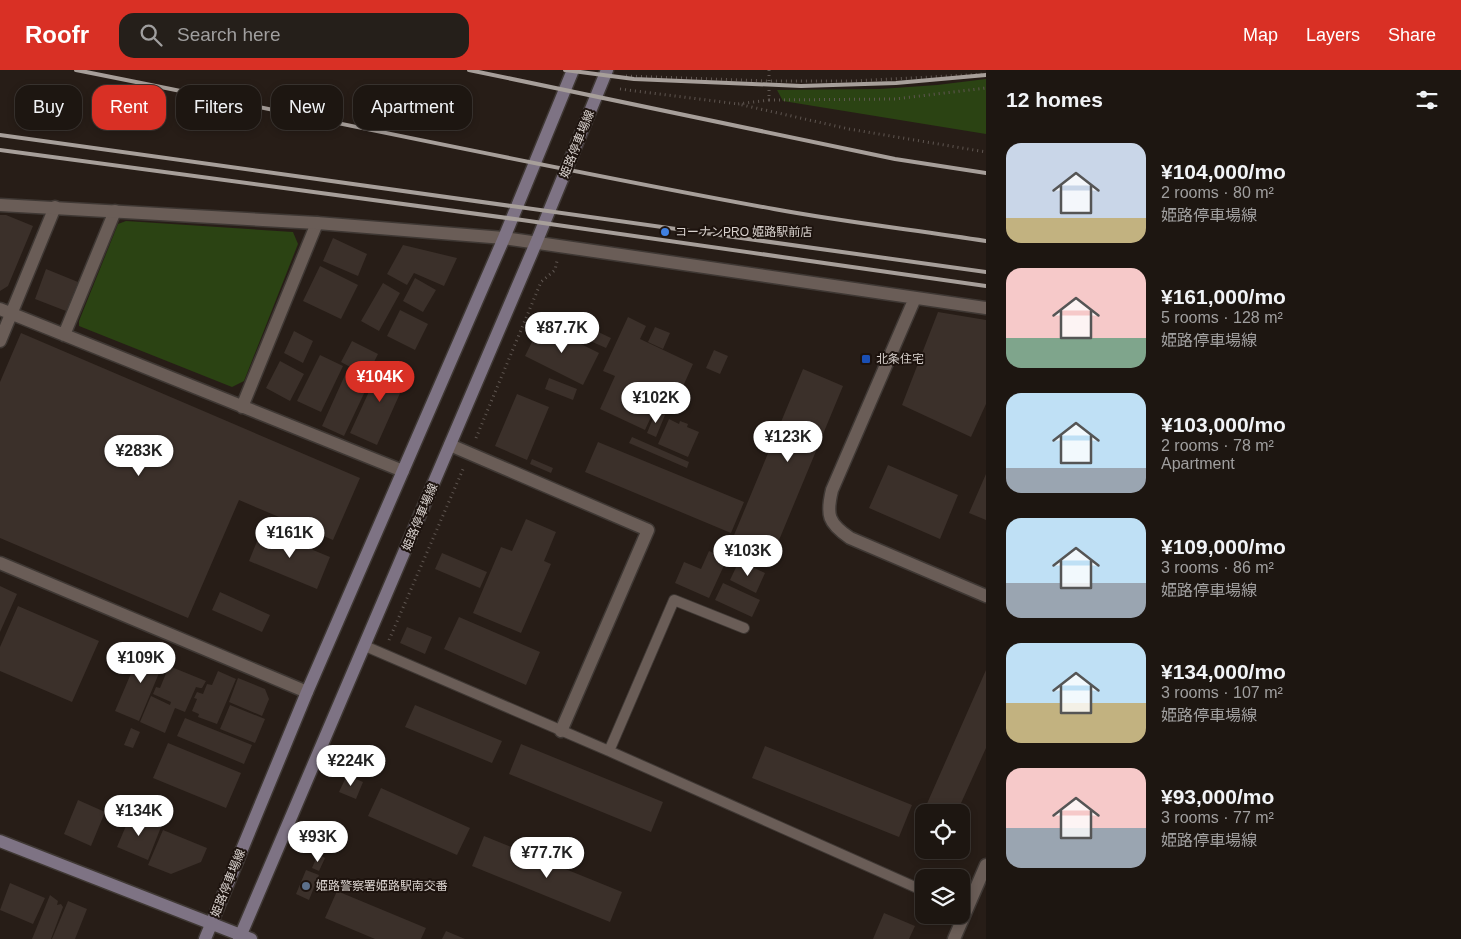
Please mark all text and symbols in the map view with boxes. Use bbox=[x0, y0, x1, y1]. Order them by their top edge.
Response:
search box bbox=[119, 13, 469, 58]
text: Roofr bbox=[25, 21, 89, 48]
icon: search bbox=[137, 21, 165, 49]
text: Search here bbox=[177, 24, 281, 45]
text: Map bbox=[1243, 25, 1278, 45]
text: Layers bbox=[1306, 25, 1360, 45]
text: Share bbox=[1388, 25, 1436, 45]
chip: Buy bbox=[15, 85, 82, 130]
chip: Rent bbox=[92, 85, 166, 130]
chip: Filters bbox=[176, 85, 261, 130]
chip: New bbox=[271, 85, 343, 130]
chip: Apartment bbox=[353, 85, 472, 130]
icon: filters bbox=[1413, 86, 1441, 114]
text: 12 homes bbox=[1006, 88, 1103, 111]
street label: 姫路停車場線 bbox=[557, 108, 597, 180]
text: ¥104,000/mo bbox=[1161, 160, 1286, 183]
icon: home bbox=[1046, 163, 1106, 223]
text: 2 rooms · 80 m² bbox=[1161, 184, 1274, 201]
text: 姫路停車場線 bbox=[1161, 207, 1257, 224]
place label: コーナンPRO 姫路駅前店 bbox=[675, 225, 812, 239]
marker: コーナンPRO 姫路駅前店 bbox=[659, 226, 671, 238]
text: ¥161,000/mo bbox=[1161, 285, 1286, 308]
icon: home bbox=[1046, 288, 1106, 348]
text: 5 rooms · 128 m² bbox=[1161, 309, 1283, 326]
pin: ¥87.7K bbox=[521, 312, 603, 354]
text: ¥87.7K bbox=[536, 319, 588, 336]
text: 姫路停車場線 bbox=[1161, 332, 1257, 349]
place label: 北条住宅 bbox=[876, 352, 924, 366]
marker: 北条住宅 bbox=[860, 353, 872, 365]
pin: ¥104K bbox=[345, 360, 415, 403]
text: ¥104K bbox=[356, 368, 404, 385]
pin: ¥102K bbox=[621, 382, 691, 424]
text: ¥102K bbox=[632, 389, 680, 406]
icon: home bbox=[1046, 413, 1106, 473]
text: ¥103,000/mo bbox=[1161, 413, 1286, 436]
pin: ¥123K bbox=[753, 420, 823, 463]
text: ¥123K bbox=[764, 428, 812, 445]
pin: ¥283K bbox=[104, 434, 174, 477]
text: 2 rooms · 78 m² bbox=[1161, 437, 1274, 454]
text: ¥283K bbox=[115, 442, 163, 459]
text: Apartment bbox=[1161, 455, 1235, 472]
street label: 姫路停車場線 bbox=[399, 481, 441, 553]
pin: ¥161K bbox=[255, 516, 325, 559]
text: ¥161K bbox=[266, 524, 314, 541]
pin: ¥103K bbox=[713, 534, 783, 577]
text: ¥109,000/mo bbox=[1161, 535, 1286, 558]
icon: home bbox=[1046, 538, 1106, 598]
text: ¥103K bbox=[724, 542, 772, 559]
text: 3 rooms · 86 m² bbox=[1161, 559, 1274, 576]
text: 姫路停車場線 bbox=[1161, 582, 1257, 599]
pin: ¥109K bbox=[106, 642, 176, 684]
text: ¥109K bbox=[117, 649, 165, 666]
text: ¥134,000/mo bbox=[1161, 660, 1286, 683]
icon: home bbox=[1046, 663, 1106, 723]
text: 3 rooms · 107 m² bbox=[1161, 684, 1283, 701]
text: 姫路停車場線 bbox=[1161, 707, 1257, 724]
pin: ¥224K bbox=[316, 744, 386, 787]
text: ¥224K bbox=[327, 752, 375, 769]
text: ¥93,000/mo bbox=[1161, 785, 1274, 808]
icon: home bbox=[1046, 788, 1106, 848]
pin: ¥134K bbox=[104, 794, 174, 837]
text: ¥134K bbox=[115, 802, 163, 819]
map controls bbox=[915, 804, 970, 924]
button: locate bbox=[915, 804, 970, 859]
text: 3 rooms · 77 m² bbox=[1161, 809, 1274, 826]
pin: ¥93K bbox=[288, 820, 348, 863]
text: ¥93K bbox=[299, 828, 337, 845]
text: 姫路停車場線 bbox=[1161, 832, 1257, 849]
pin: ¥77.7K bbox=[506, 836, 588, 879]
text: ¥77.7K bbox=[521, 844, 573, 861]
street label: 姫路停車場線 bbox=[208, 847, 248, 919]
button: layers bbox=[915, 869, 970, 924]
place label: 姫路警察署姫路駅南交番 bbox=[316, 879, 448, 893]
marker: 姫路警察署姫路駅南交番 bbox=[300, 880, 312, 892]

